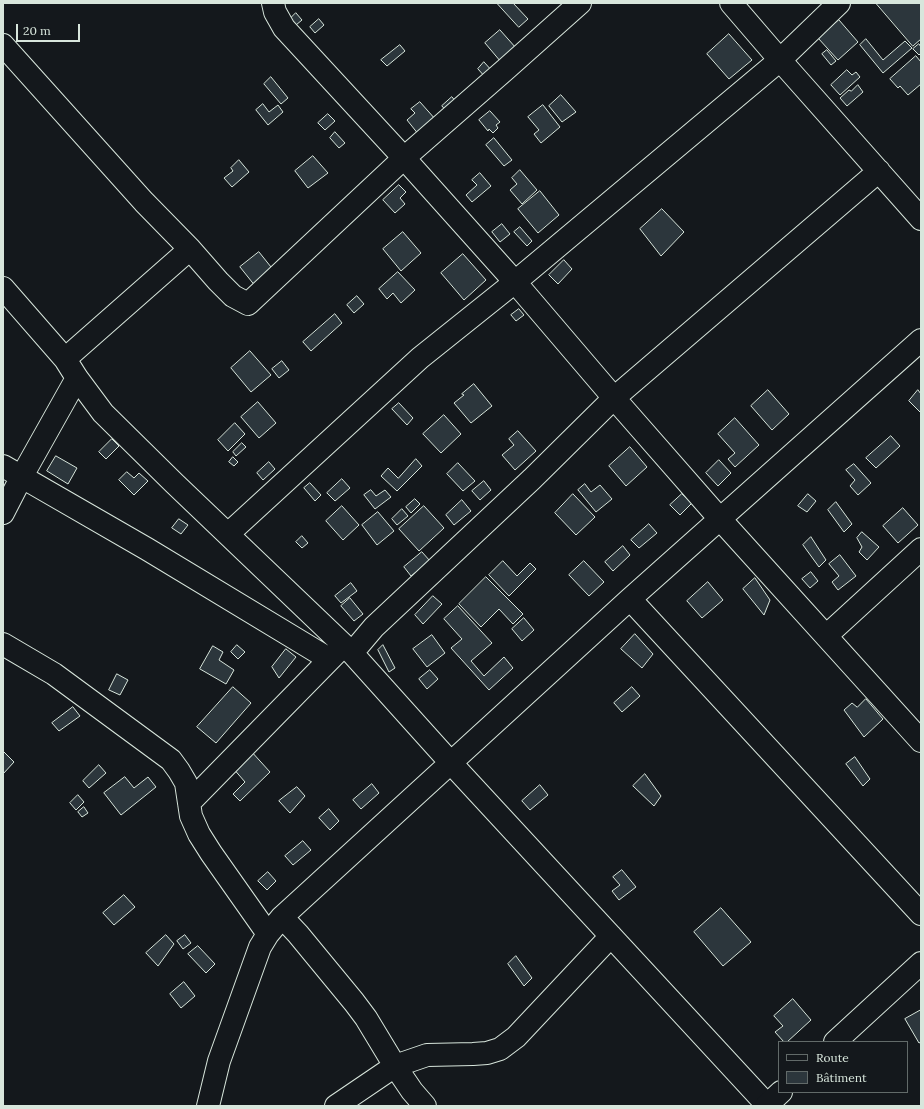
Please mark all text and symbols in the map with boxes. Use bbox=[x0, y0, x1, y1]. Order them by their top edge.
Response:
scale bar bbox=[18, 16, 82, 42]
text: 20 m bbox=[23, 23, 51, 38]
legend bbox=[778, 1041, 908, 1093]
text: Route bbox=[816, 1050, 849, 1065]
text: Bâtiment bbox=[816, 1070, 867, 1085]

